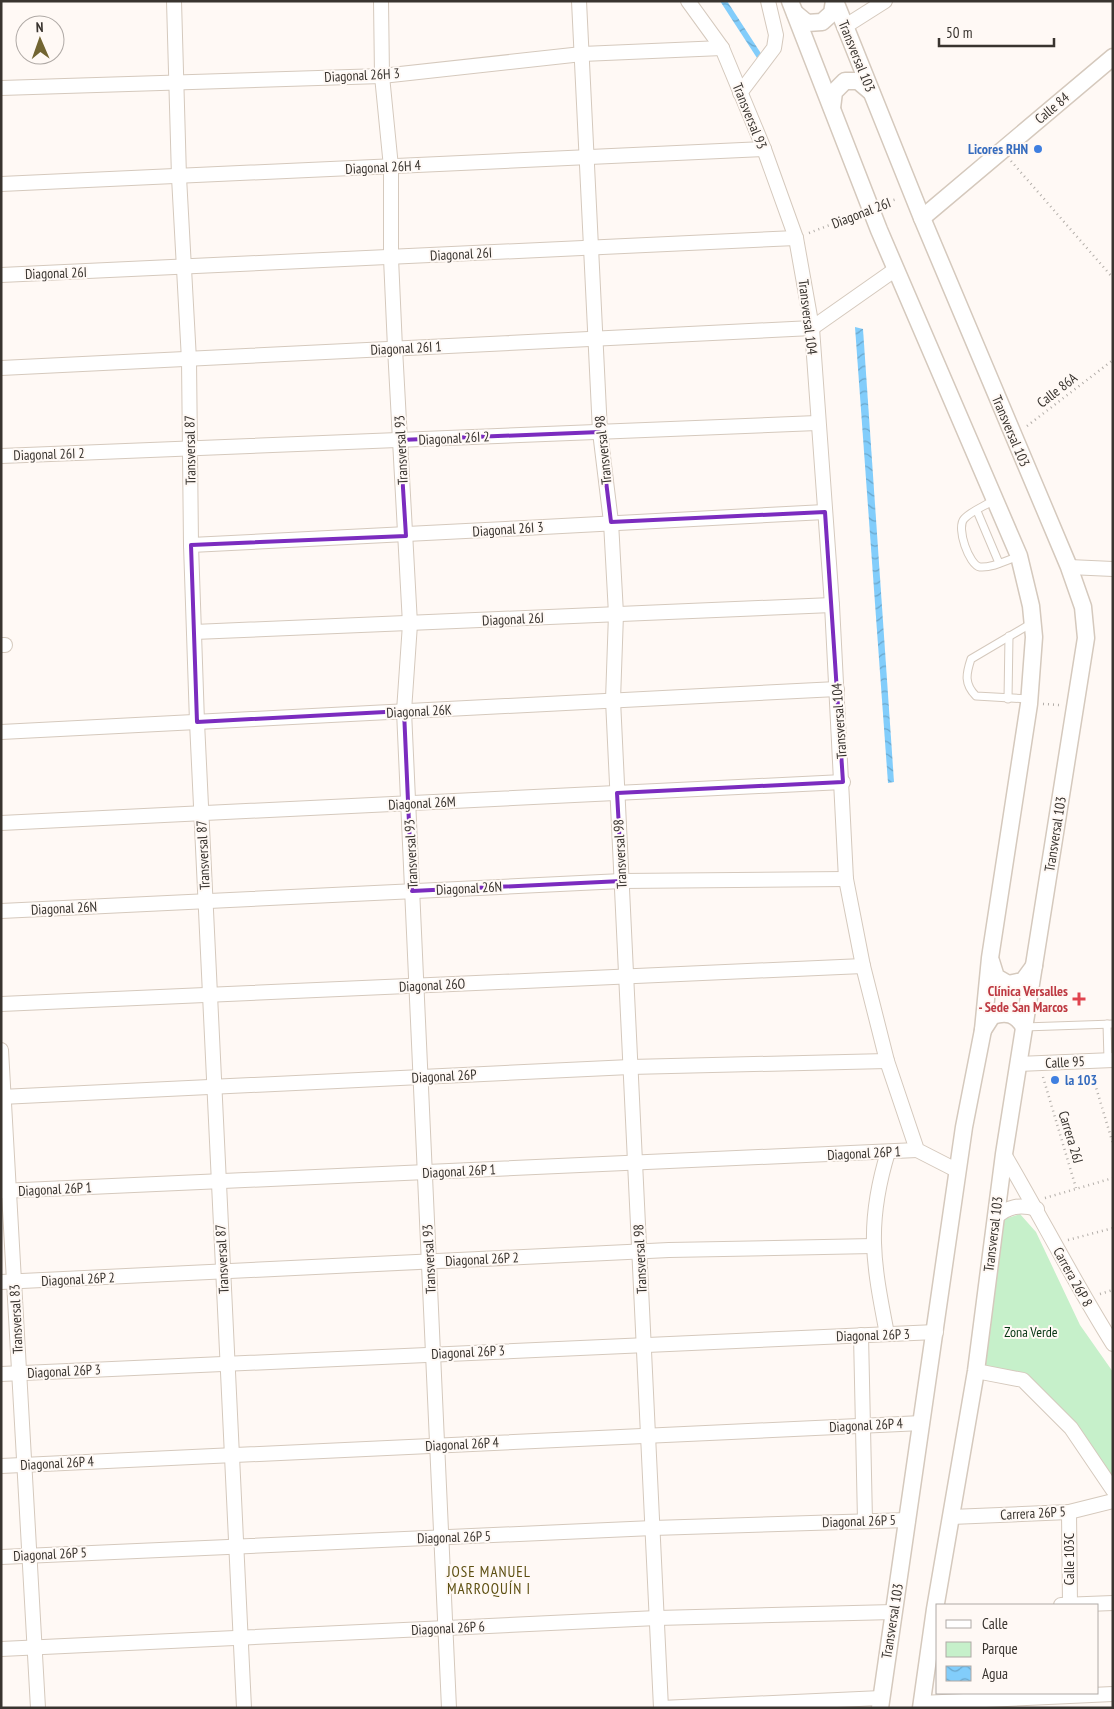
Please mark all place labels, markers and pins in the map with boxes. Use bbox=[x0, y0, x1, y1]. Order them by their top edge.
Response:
place label: Licores RHN bbox=[968, 140, 1028, 158]
marker: Licores RHN bbox=[1032, 143, 1044, 155]
place label: Clínica Versalles - Sede San Marcos bbox=[979, 982, 1068, 1016]
marker: Clínica Versalles - Sede San Marcos bbox=[1072, 992, 1086, 1006]
place label: la 103 bbox=[1065, 1071, 1097, 1089]
marker: la 103 bbox=[1049, 1074, 1061, 1086]

